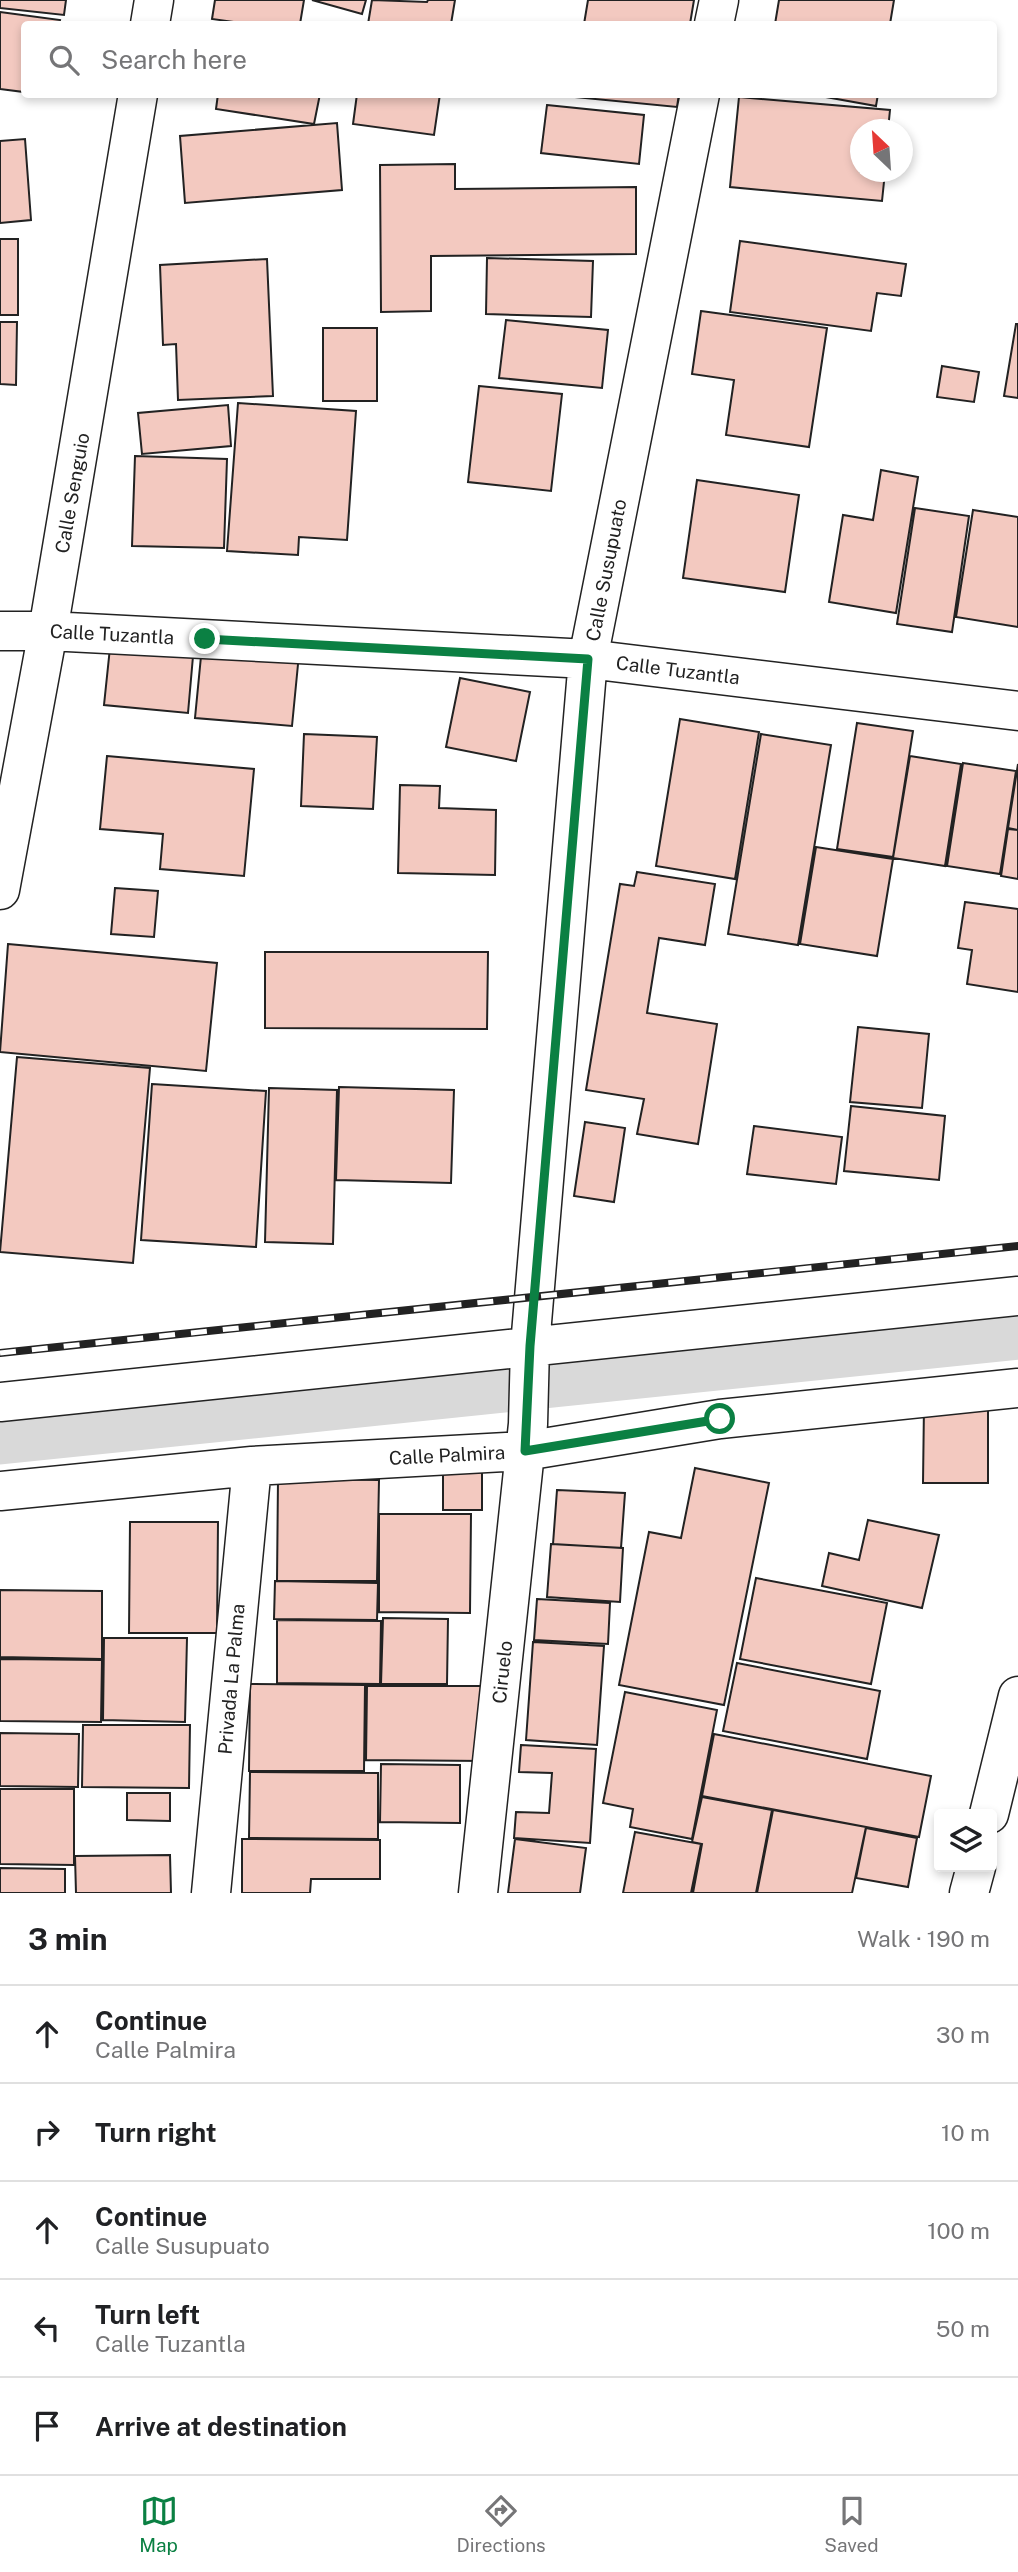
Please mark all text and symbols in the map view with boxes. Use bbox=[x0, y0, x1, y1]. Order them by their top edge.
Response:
search box bbox=[21, 21, 997, 98]
icon: search bbox=[45, 41, 83, 79]
text: Search here bbox=[101, 44, 247, 75]
north arrow bbox=[850, 119, 913, 182]
street label: Calle Senguio bbox=[51, 431, 93, 555]
street label: Calle Susupuato bbox=[581, 497, 631, 643]
street label: Calle Tuzantla bbox=[49, 620, 175, 648]
route end bbox=[189, 623, 220, 654]
street label: Calle Tuzantla bbox=[615, 651, 741, 689]
route start bbox=[704, 1403, 735, 1434]
street label: Calle Palmira bbox=[388, 1441, 506, 1469]
street label: Privada La Palma bbox=[213, 1603, 249, 1755]
street label: Ciruelo bbox=[488, 1639, 516, 1705]
map controls bbox=[934, 1809, 997, 1872]
button: layers bbox=[934, 1809, 997, 1872]
text: 3 min bbox=[28, 1921, 107, 1957]
text: Walk · 190 m bbox=[857, 1925, 990, 1952]
text: Continue bbox=[95, 2005, 207, 2036]
icon: ahead bbox=[28, 2015, 66, 2053]
text: 30 m bbox=[936, 2021, 990, 2048]
text: Calle Palmira bbox=[95, 2036, 236, 2063]
icon: right bbox=[28, 2113, 66, 2151]
text: Turn right bbox=[95, 2117, 217, 2148]
text: 10 m bbox=[941, 2119, 990, 2146]
text: Continue bbox=[95, 2201, 207, 2232]
icon: ahead bbox=[28, 2211, 66, 2249]
text: 100 m bbox=[927, 2217, 990, 2244]
text: Calle Susupuato bbox=[95, 2232, 270, 2259]
text: Turn left bbox=[95, 2299, 200, 2330]
icon: left bbox=[28, 2309, 66, 2347]
text: 50 m bbox=[936, 2315, 990, 2342]
text: Calle Tuzantla bbox=[95, 2330, 246, 2357]
icon: arrive bbox=[28, 2407, 66, 2445]
text: Arrive at destination bbox=[95, 2411, 347, 2442]
tab: Map bbox=[139, 2492, 178, 2556]
tab: Directions bbox=[456, 2492, 546, 2556]
tab: Saved bbox=[824, 2492, 879, 2556]

